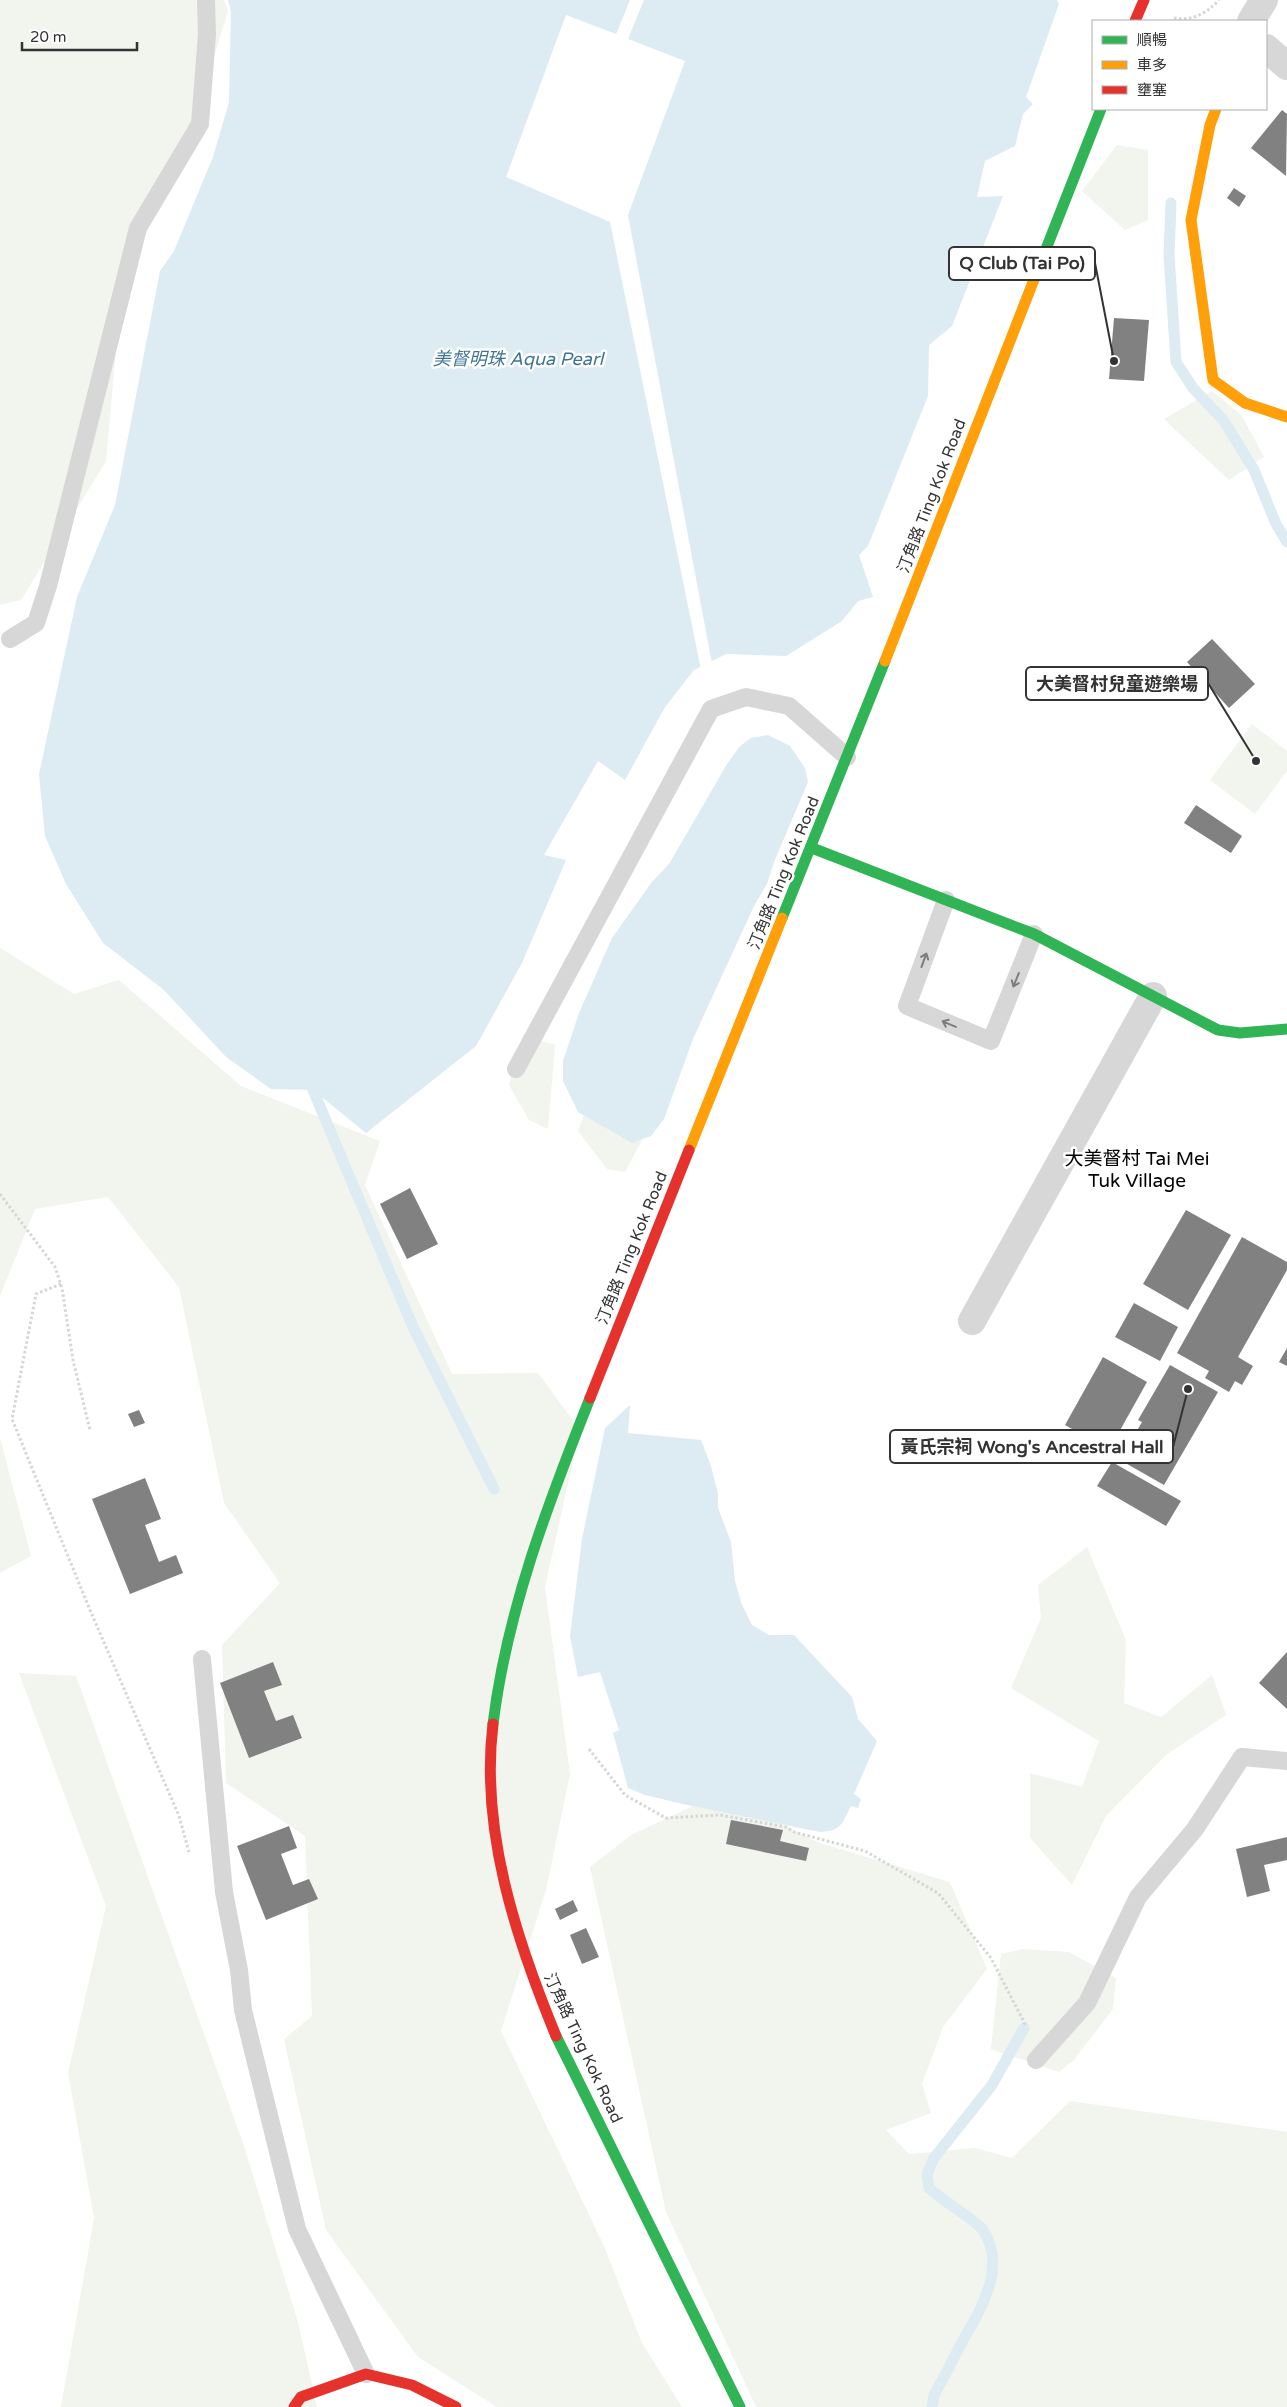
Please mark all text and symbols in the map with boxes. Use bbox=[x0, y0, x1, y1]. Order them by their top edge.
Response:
scale bar bbox=[22, 20, 138, 52]
legend bbox=[1092, 20, 1267, 110]
text: 20 m bbox=[30, 28, 67, 46]
text: 順暢 bbox=[1137, 31, 1167, 49]
text: 車多 bbox=[1137, 56, 1167, 74]
text: 壅塞 bbox=[1137, 81, 1167, 99]
callout: Q Club (Tai Po) bbox=[949, 247, 1095, 280]
text: Q Club (Tai Po) bbox=[959, 252, 1085, 274]
water label: 美督明珠 Aqua Pearl bbox=[433, 348, 606, 370]
street label: 汀角路 Ting Kok Road bbox=[893, 416, 971, 576]
callout: 大美督村兒童遊樂場 bbox=[1026, 667, 1208, 700]
text: 大美督村兒童遊樂場 bbox=[1036, 673, 1198, 695]
street label: 汀角路 Ting Kok Road bbox=[744, 794, 824, 952]
one-way arrow bbox=[920, 953, 929, 968]
one-way arrow bbox=[1010, 972, 1020, 987]
one-way arrow bbox=[942, 1018, 957, 1028]
district label: 大美督村 Tai Mei Tuk Village bbox=[1065, 1148, 1209, 1192]
street label: 汀角路 Ting Kok Road bbox=[592, 1169, 672, 1327]
callout: 黃氏宗祠 Wong's Ancestral Hall bbox=[890, 1430, 1173, 1463]
text: 黃氏宗祠 Wong's Ancestral Hall bbox=[901, 1436, 1163, 1458]
street label: 汀角路 Ting Kok Road bbox=[539, 1970, 627, 2126]

